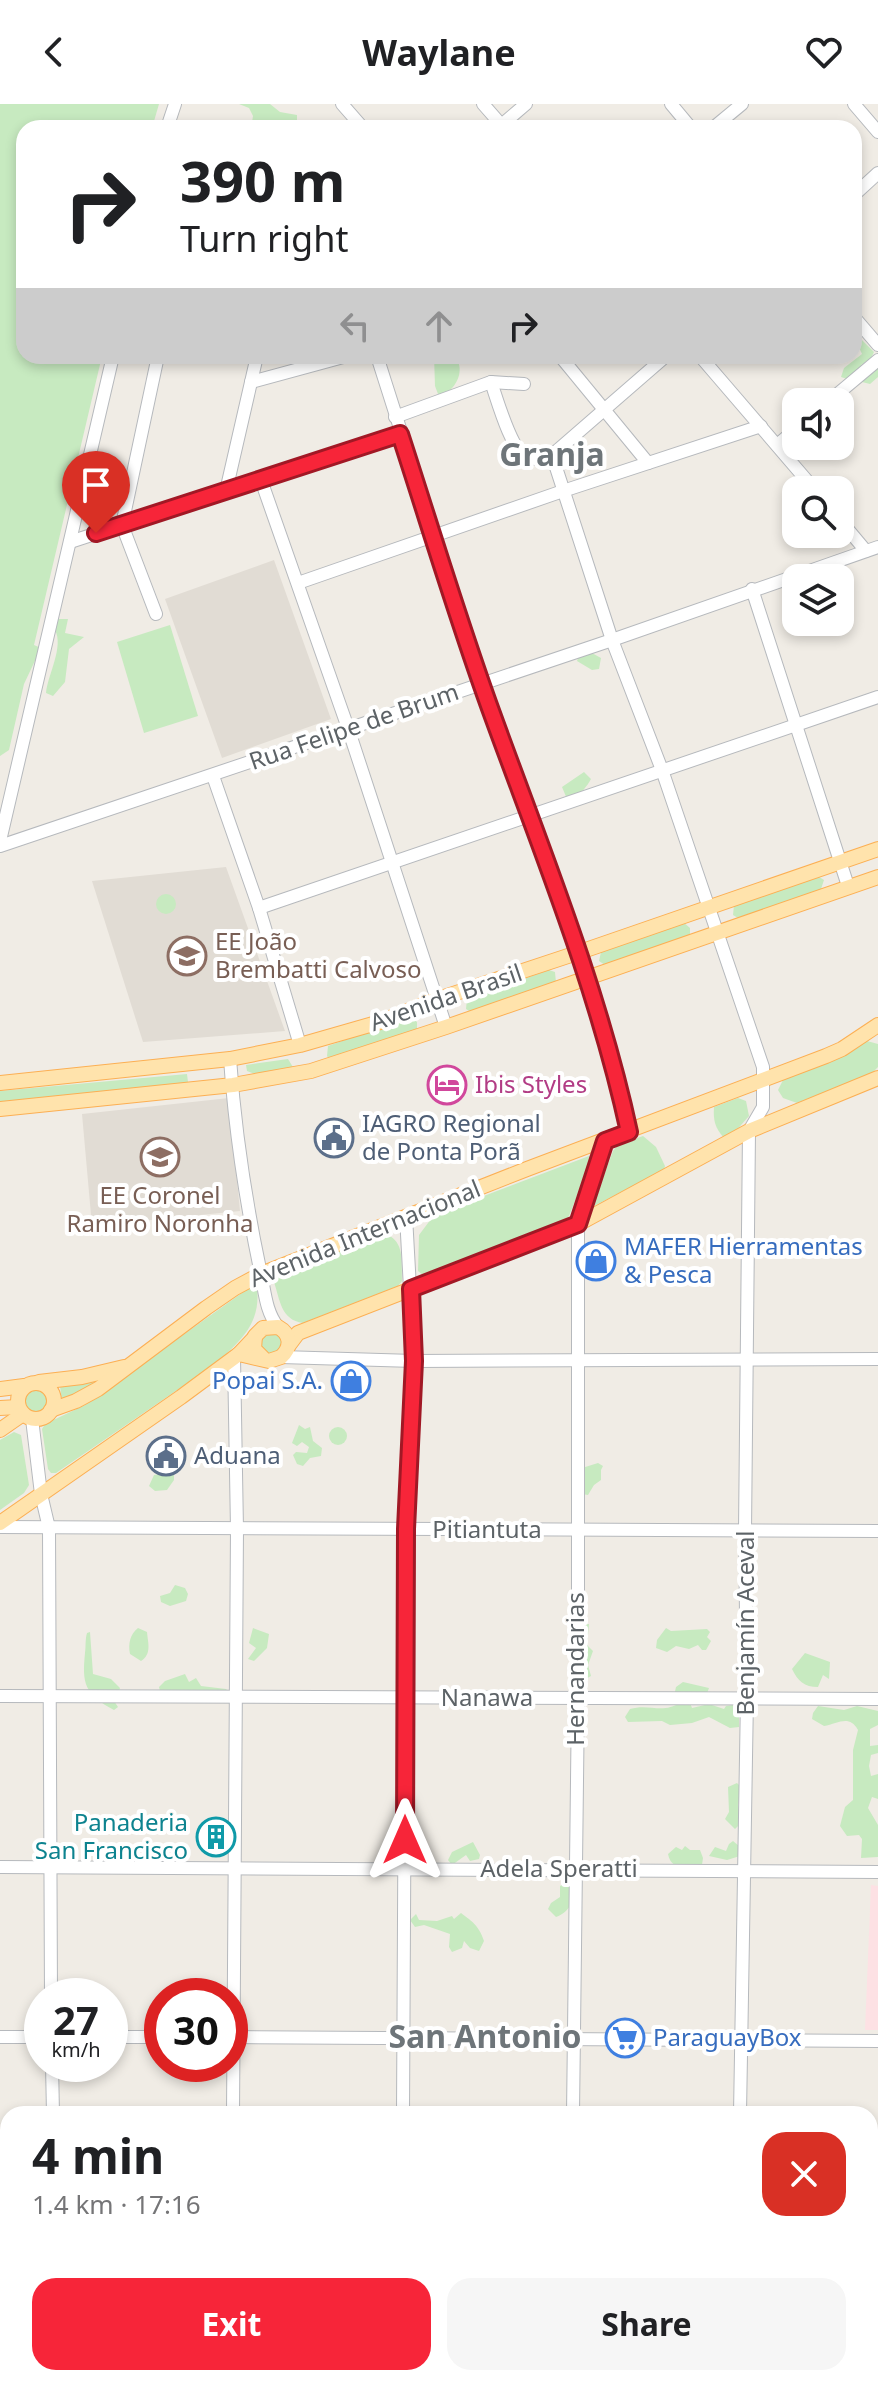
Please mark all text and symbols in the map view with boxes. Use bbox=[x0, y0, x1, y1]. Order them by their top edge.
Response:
text: Waylane bbox=[362, 28, 516, 77]
icon: back bbox=[32, 30, 76, 74]
icon: heart bbox=[802, 30, 846, 74]
text: 390 m bbox=[180, 142, 345, 218]
icon: right bbox=[48, 152, 152, 256]
text: Turn right bbox=[180, 214, 348, 263]
icon: left bbox=[333, 304, 377, 348]
icon: ahead bbox=[417, 304, 461, 348]
icon: right bbox=[501, 304, 545, 348]
map controls bbox=[782, 388, 854, 636]
button: sound bbox=[782, 388, 854, 460]
district label: Granja bbox=[499, 432, 605, 475]
pin bbox=[62, 451, 130, 533]
icon: arrive bbox=[74, 463, 118, 507]
button: search bbox=[782, 476, 854, 548]
button: layers bbox=[782, 564, 854, 636]
street label: Rua Felipe de Brum bbox=[244, 674, 463, 777]
place label: EE João Brembatti Calvoso bbox=[215, 924, 422, 985]
school or university icon: EE João Brembatti Calvoso bbox=[166, 935, 208, 977]
street label: Avenida Brasil bbox=[365, 955, 526, 1038]
hotel icon: Ibis Styles bbox=[426, 1064, 468, 1106]
place label: Ibis Styles bbox=[475, 1067, 587, 1100]
place label: IAGRO Regional de Ponta Porã bbox=[362, 1106, 541, 1167]
public building icon: IAGRO Regional de Ponta Porã bbox=[313, 1117, 355, 1159]
school or university icon: EE Coronel Ramiro Noronha bbox=[139, 1136, 181, 1178]
street label: Avenida Internacional bbox=[244, 1171, 485, 1294]
place label: EE Coronel Ramiro Noronha bbox=[66, 1178, 254, 1239]
place label: MAFER Hierramentas & Pesca bbox=[624, 1229, 863, 1290]
shop icon: MAFER Hierramentas & Pesca bbox=[575, 1240, 617, 1282]
shop icon: Popai S.A. bbox=[330, 1360, 372, 1402]
place label: Popai S.A. bbox=[212, 1363, 323, 1396]
public building icon: Aduana bbox=[145, 1435, 187, 1477]
place label: Aduana bbox=[194, 1438, 281, 1471]
street label: Pitiantuta bbox=[432, 1512, 542, 1545]
street label: Benjamín Aceval bbox=[728, 1530, 761, 1716]
street label: Hernandarias bbox=[558, 1592, 591, 1746]
street label: Nanawa bbox=[441, 1680, 533, 1713]
position arrow bbox=[363, 1798, 447, 1882]
place label: Panaderia San Francisco bbox=[35, 1805, 188, 1866]
building icon: Panaderia San Francisco bbox=[195, 1816, 237, 1858]
street label: Adela Speratti bbox=[480, 1851, 638, 1884]
speed limit sign: 30 bbox=[144, 1978, 248, 2082]
text: 27 bbox=[53, 1992, 99, 2047]
district label: San Antonio bbox=[388, 2014, 582, 2057]
supermarket icon: ParaguayBox bbox=[604, 2017, 646, 2059]
place label: ParaguayBox bbox=[653, 2020, 802, 2053]
text: km/h bbox=[51, 2036, 101, 2063]
text: 4 min bbox=[32, 2123, 164, 2188]
button: close bbox=[762, 2132, 846, 2216]
text: 1.4 km · 17:16 bbox=[32, 2186, 201, 2222]
button: Exit bbox=[32, 2278, 431, 2370]
button: Share bbox=[447, 2278, 846, 2370]

